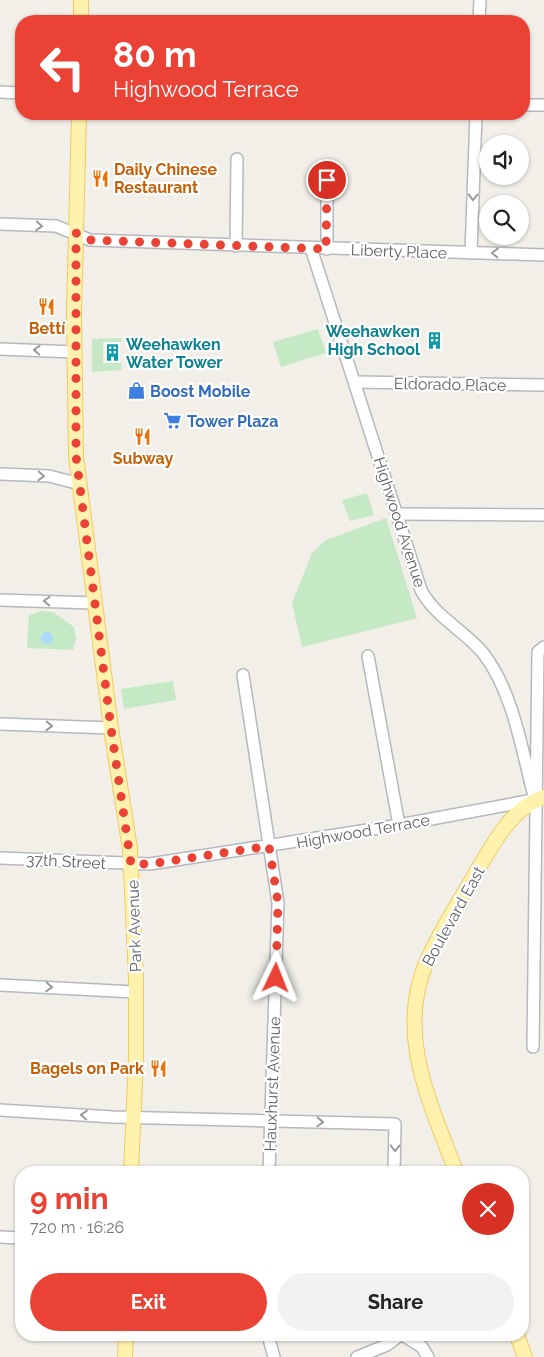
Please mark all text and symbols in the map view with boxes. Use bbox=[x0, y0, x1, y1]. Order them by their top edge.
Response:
text: 80 m bbox=[113, 34, 197, 75]
icon: left bbox=[30, 35, 95, 100]
text: Highwood Terrace bbox=[113, 76, 299, 102]
map controls bbox=[479, 135, 529, 245]
button: sound bbox=[479, 135, 529, 185]
pin bbox=[306, 159, 348, 201]
place label: Daily Chinese Restaurant bbox=[114, 160, 217, 197]
icon: arrive bbox=[313, 166, 341, 194]
restaurant icon: Daily Chinese Restaurant bbox=[90, 168, 110, 188]
one-way arrow bbox=[468, 194, 478, 202]
button: search bbox=[479, 195, 529, 245]
one-way arrow bbox=[35, 220, 43, 231]
street label: Liberty Place bbox=[350, 240, 448, 263]
one-way arrow bbox=[491, 248, 499, 259]
restaurant icon: Bettí bbox=[37, 297, 57, 317]
place label: Bettí bbox=[29, 319, 66, 338]
place label: Weehawken High School bbox=[325, 322, 421, 359]
building icon: Weehawken High School bbox=[424, 330, 444, 350]
place label: Weehawken Water Tower bbox=[126, 335, 223, 372]
building icon: Weehawken Water Tower bbox=[102, 343, 122, 363]
one-way arrow bbox=[33, 345, 41, 356]
street label: Eldorado Place bbox=[394, 374, 506, 395]
shop icon: Boost Mobile bbox=[126, 381, 146, 401]
place label: Boost Mobile bbox=[150, 382, 251, 401]
supermarket icon: Tower Plaza bbox=[163, 411, 183, 431]
place label: Tower Plaza bbox=[187, 412, 278, 431]
restaurant icon: Subway bbox=[133, 426, 153, 446]
place label: Subway bbox=[113, 449, 173, 468]
street label: Highwood Avenue bbox=[370, 455, 430, 590]
one-way arrow bbox=[37, 470, 45, 481]
one-way arrow bbox=[43, 596, 51, 607]
one-way arrow bbox=[45, 721, 53, 732]
street label: Highwood Terrace bbox=[295, 810, 431, 853]
street label: 37th Street bbox=[25, 850, 107, 873]
street label: Boulevard East bbox=[418, 862, 489, 969]
street label: Park Avenue bbox=[123, 879, 146, 972]
position arrow bbox=[249, 951, 301, 1003]
one-way arrow bbox=[45, 982, 53, 993]
street label: Hauxhurst Avenue bbox=[261, 1016, 284, 1152]
restaurant icon: Bagels on Park bbox=[148, 1058, 168, 1078]
place label: Bagels on Park bbox=[30, 1059, 144, 1078]
one-way arrow bbox=[80, 1110, 88, 1121]
one-way arrow bbox=[316, 1116, 324, 1127]
one-way arrow bbox=[389, 1145, 400, 1153]
text: 9 min bbox=[30, 1181, 109, 1216]
button: close bbox=[462, 1183, 514, 1235]
text: 720 m · 16:26 bbox=[30, 1218, 124, 1237]
button: Exit bbox=[30, 1273, 267, 1331]
button: Share bbox=[277, 1273, 514, 1331]

